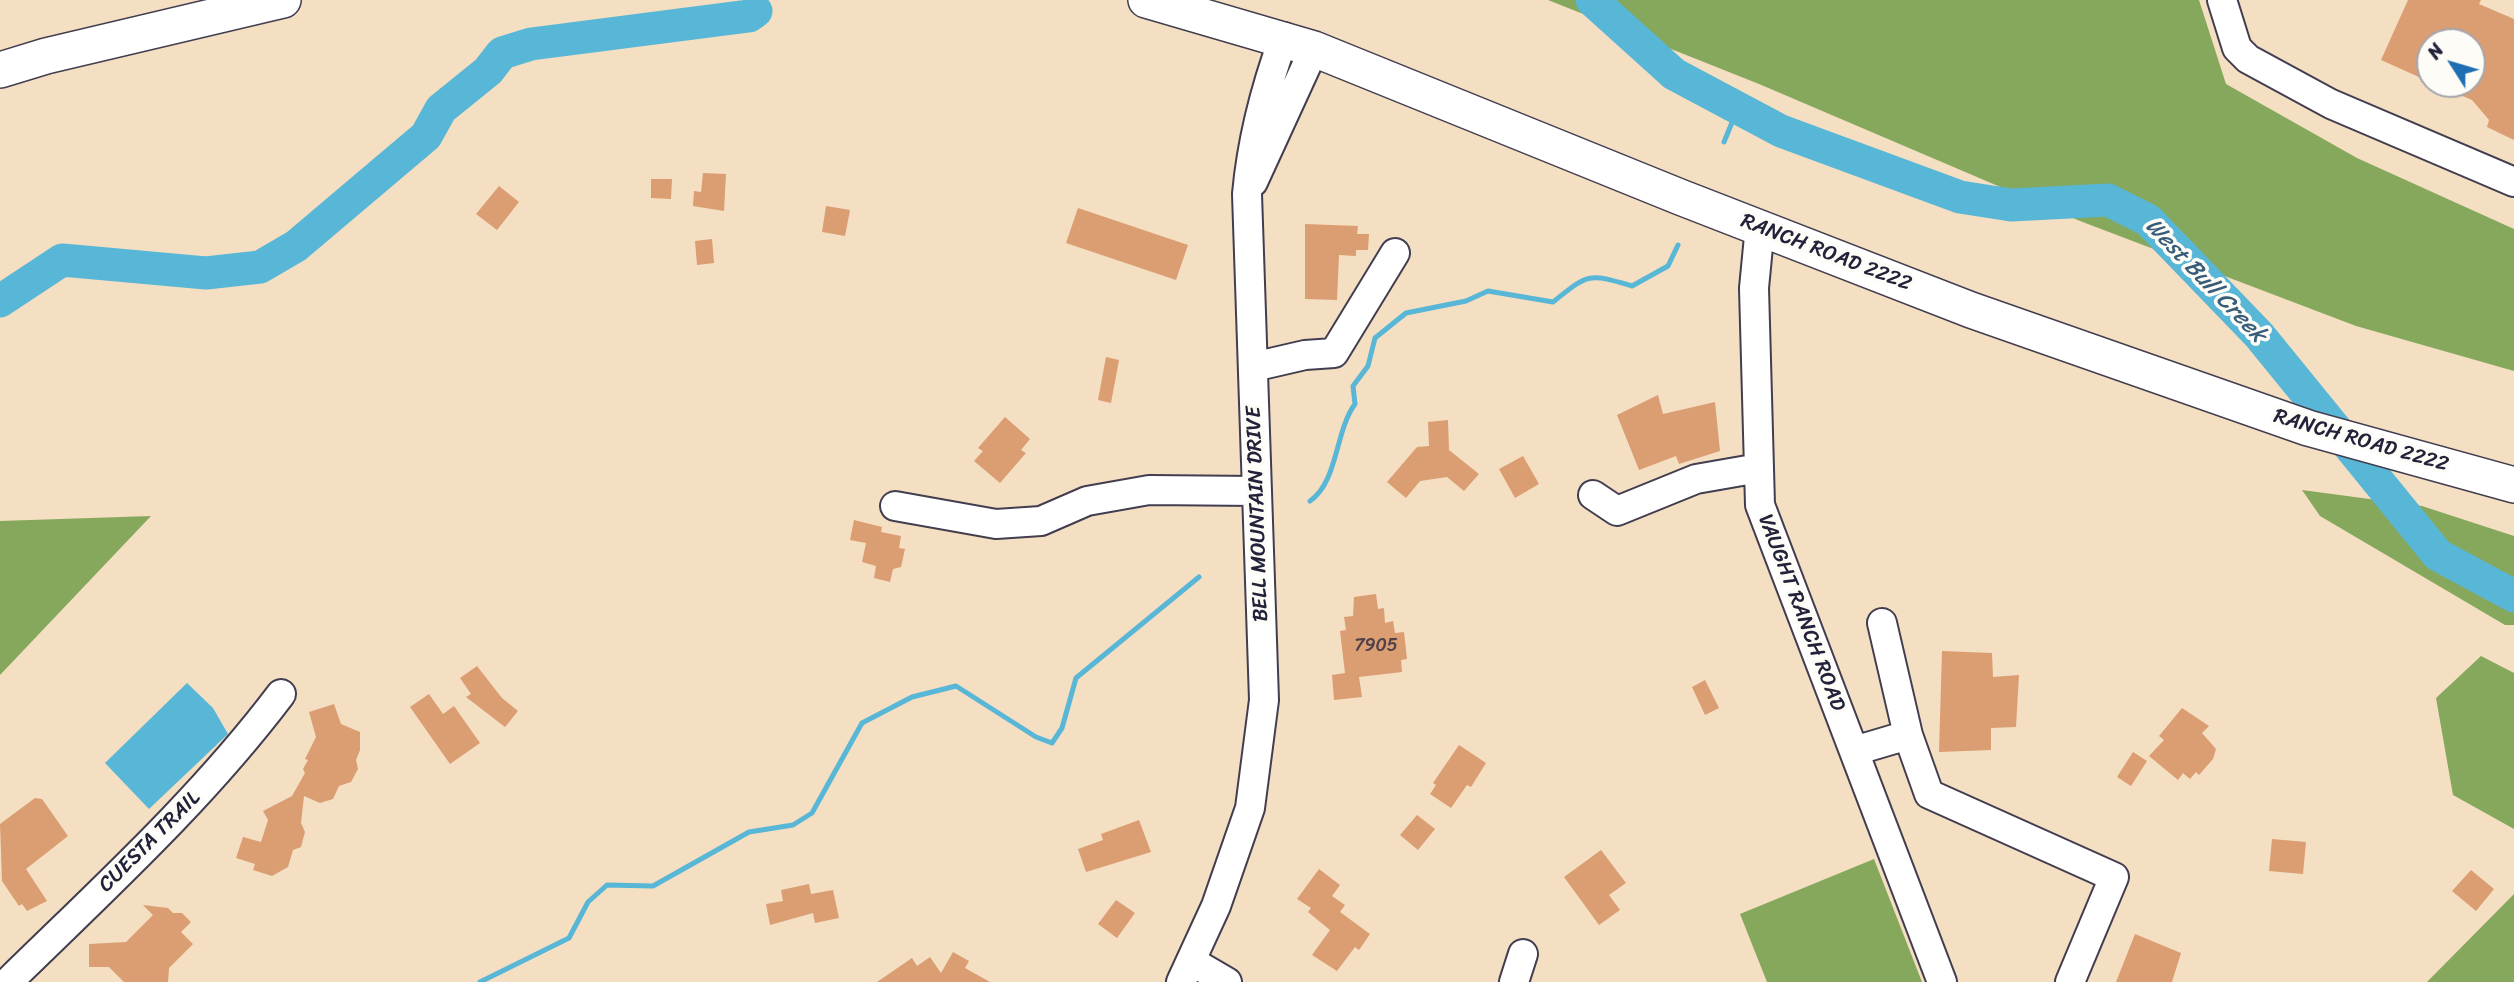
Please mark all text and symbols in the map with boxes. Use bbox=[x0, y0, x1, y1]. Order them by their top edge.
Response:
north arrow bbox=[2416, 28, 2486, 98]
text: N bbox=[2418, 36, 2453, 66]
street label: RANCH ROAD 2222 bbox=[1737, 209, 1915, 297]
water label: West Bull Creek bbox=[2139, 213, 2271, 349]
street label: RANCH ROAD 2222 bbox=[2271, 404, 2451, 478]
street label: BELL MOUNTAIN DRIVE bbox=[1242, 406, 1274, 622]
street label: VAUGHT RANCH ROAD bbox=[1752, 511, 1850, 715]
house number: 7905 bbox=[1354, 635, 1398, 657]
street label: CUESTA TRAIL bbox=[94, 786, 206, 898]

